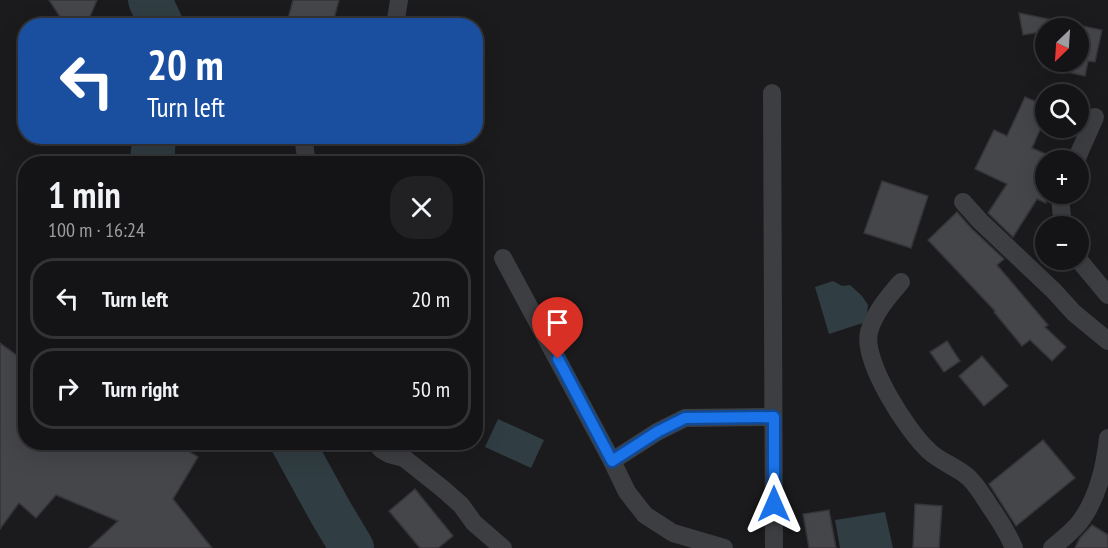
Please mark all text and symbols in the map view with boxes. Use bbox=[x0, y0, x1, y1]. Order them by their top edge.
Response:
north arrow bbox=[1035, 18, 1089, 72]
map controls bbox=[1035, 18, 1089, 270]
text: 20 m bbox=[147, 37, 224, 92]
icon: left bbox=[48, 42, 126, 120]
button: search bbox=[1035, 84, 1089, 138]
text: Turn left bbox=[147, 90, 225, 124]
button: + bbox=[1035, 150, 1089, 204]
text: 1 min bbox=[48, 171, 121, 218]
button: close bbox=[390, 176, 453, 239]
button: − bbox=[1035, 216, 1089, 270]
text: 100 m · 16:24 bbox=[48, 217, 145, 243]
icon: left bbox=[51, 282, 84, 315]
text: Turn left bbox=[102, 285, 168, 313]
text: 20 m bbox=[411, 285, 450, 313]
pin bbox=[532, 297, 583, 359]
icon: arrive bbox=[541, 306, 574, 339]
icon: right bbox=[51, 372, 84, 405]
text: Turn right bbox=[102, 375, 179, 403]
text: 50 m bbox=[411, 375, 450, 403]
position arrow bbox=[742, 472, 806, 536]

